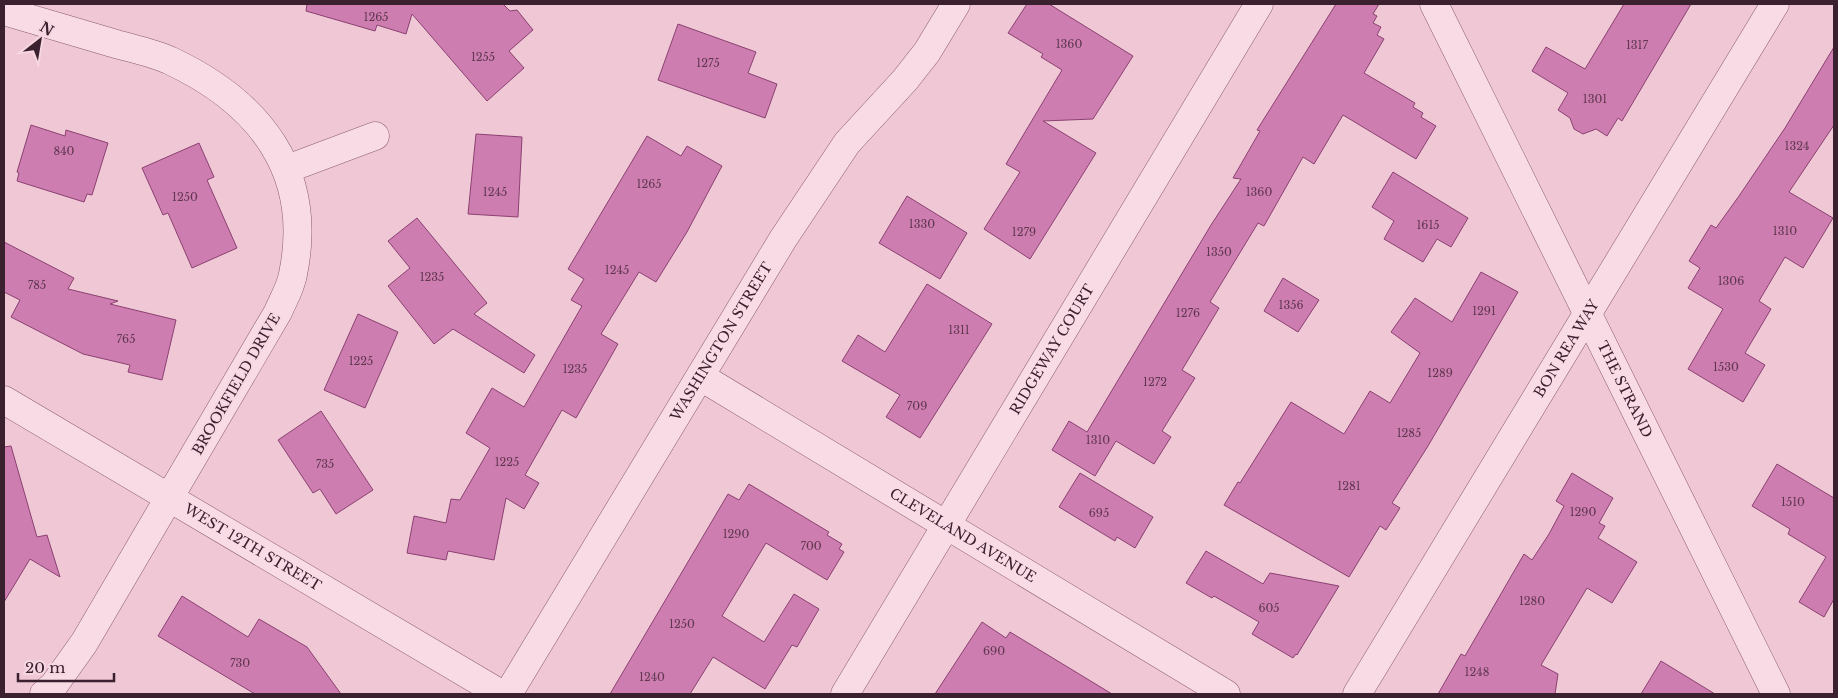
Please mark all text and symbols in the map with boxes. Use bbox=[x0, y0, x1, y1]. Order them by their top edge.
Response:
house number: 1265 bbox=[363, 10, 389, 24]
north arrow bbox=[15, 15, 65, 65]
text: N bbox=[36, 18, 57, 40]
house number: 1360 bbox=[1056, 37, 1082, 51]
house number: 1317 bbox=[1626, 38, 1649, 52]
house number: 1255 bbox=[471, 50, 495, 64]
house number: 1275 bbox=[696, 56, 720, 70]
house number: 1301 bbox=[1583, 92, 1607, 106]
house number: 1324 bbox=[1785, 139, 1809, 153]
house number: 840 bbox=[54, 144, 75, 158]
house number: 1265 bbox=[636, 177, 662, 191]
house number: 1245 bbox=[483, 185, 507, 199]
house number: 1360 bbox=[1246, 185, 1272, 199]
house number: 1250 bbox=[172, 190, 198, 204]
house number: 1330 bbox=[909, 217, 935, 231]
house number: 1615 bbox=[1416, 218, 1440, 232]
house number: 1310 bbox=[1773, 224, 1797, 238]
house number: 1279 bbox=[1012, 225, 1036, 239]
house number: 1350 bbox=[1206, 245, 1232, 259]
street label: WASHINGTON STREET bbox=[666, 259, 776, 425]
house number: 1245 bbox=[605, 263, 629, 277]
house number: 1235 bbox=[420, 270, 444, 284]
house number: 1306 bbox=[1718, 274, 1744, 288]
house number: 785 bbox=[28, 278, 46, 292]
street label: RIDGEWAY COURT bbox=[1006, 281, 1098, 418]
street label: BON REA WAY bbox=[1530, 296, 1603, 401]
house number: 1356 bbox=[1278, 298, 1304, 312]
house number: 1291 bbox=[1472, 304, 1496, 318]
house number: 1276 bbox=[1176, 306, 1200, 320]
street label: BROOKFIELD DRIVE bbox=[188, 310, 284, 458]
house number: 1311 bbox=[948, 323, 970, 337]
house number: 765 bbox=[117, 332, 135, 346]
street label: THE STRAND bbox=[1593, 338, 1656, 441]
house number: 1225 bbox=[349, 354, 373, 368]
house number: 1530 bbox=[1713, 360, 1739, 374]
house number: 1235 bbox=[563, 362, 587, 376]
house number: 1289 bbox=[1427, 366, 1453, 380]
house number: 1272 bbox=[1143, 375, 1167, 389]
house number: 709 bbox=[907, 399, 927, 413]
house number: 1285 bbox=[1397, 426, 1421, 440]
house number: 1310 bbox=[1086, 433, 1110, 447]
house number: 1225 bbox=[495, 455, 519, 469]
house number: 735 bbox=[316, 457, 334, 471]
house number: 1281 bbox=[1337, 479, 1361, 493]
street label: CLEVELAND AVENUE bbox=[886, 484, 1040, 586]
house number: 1510 bbox=[1781, 495, 1805, 509]
street label: WEST 12TH STREET bbox=[180, 499, 325, 595]
house number: 1290 bbox=[1570, 505, 1596, 519]
house number: 695 bbox=[1089, 506, 1109, 520]
house number: 1290 bbox=[723, 527, 749, 541]
house number: 700 bbox=[800, 539, 822, 553]
house number: 1280 bbox=[1519, 594, 1545, 608]
house number: 605 bbox=[1258, 601, 1280, 615]
house number: 1250 bbox=[669, 617, 695, 631]
house number: 690 bbox=[983, 644, 1005, 658]
scale bar bbox=[18, 650, 114, 682]
house number: 730 bbox=[230, 656, 250, 670]
text: 20 m bbox=[25, 658, 65, 677]
house number: 1248 bbox=[1465, 665, 1489, 679]
house number: 1240 bbox=[639, 670, 665, 684]

